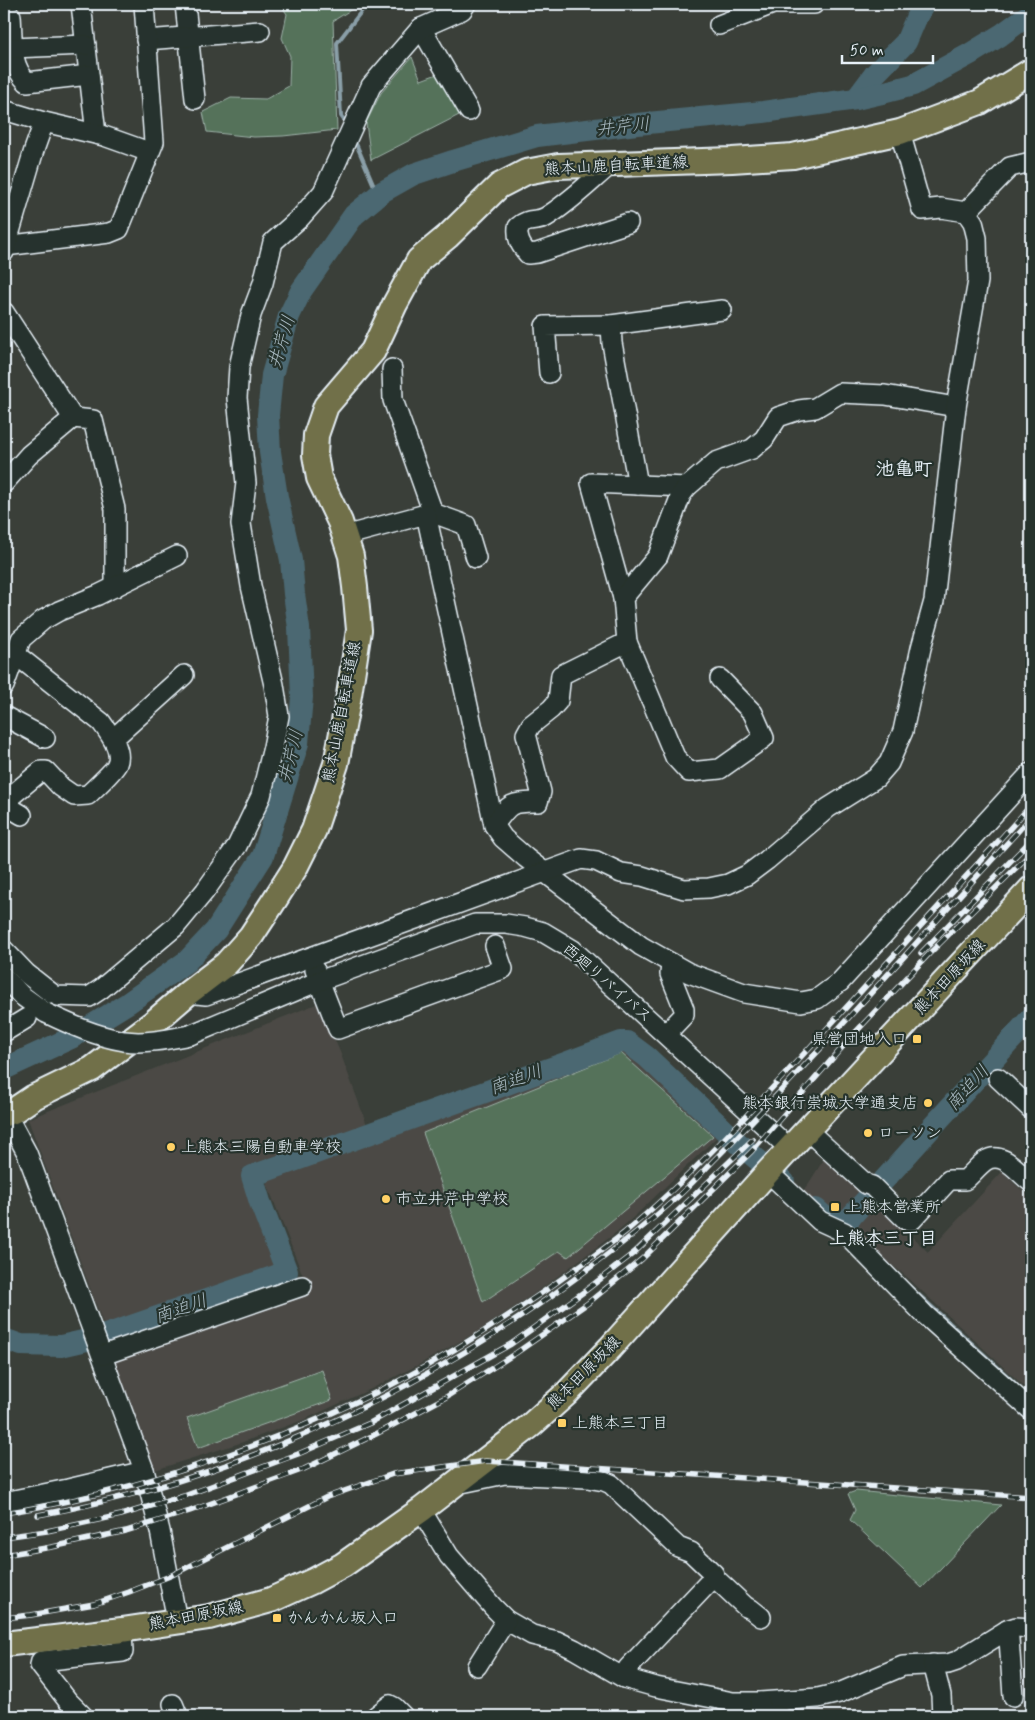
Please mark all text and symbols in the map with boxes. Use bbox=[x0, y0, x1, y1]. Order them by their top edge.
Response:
scale bar bbox=[842, 32, 934, 64]
text: 50 m bbox=[850, 41, 884, 61]
water label: 井芹川 bbox=[595, 112, 651, 142]
street label: 熊本山鹿自転車道線 bbox=[544, 152, 688, 180]
water label: 井芹川 bbox=[263, 313, 301, 371]
district label: 池亀町 bbox=[875, 457, 933, 482]
street label: 熊本山鹿自転車道線 bbox=[318, 639, 366, 785]
water label: 井芹川 bbox=[273, 727, 309, 785]
street label: 熊本田原坂線 bbox=[910, 935, 990, 1019]
street label: 西廻りバイパス bbox=[558, 938, 656, 1028]
place label: 県営団地入口 bbox=[811, 1029, 907, 1050]
marker: 県営団地入口 bbox=[911, 1033, 923, 1045]
water label: 南迫川 bbox=[487, 1059, 545, 1101]
water label: 南迫川 bbox=[941, 1060, 995, 1116]
place label: 熊本銀行崇城大学通支店 bbox=[742, 1093, 918, 1114]
marker: 熊本銀行崇城大学通支店 bbox=[922, 1097, 934, 1109]
place label: ローソン bbox=[878, 1123, 942, 1144]
marker: ローソン bbox=[862, 1127, 874, 1139]
place label: 上熊本三陽自動車学校 bbox=[181, 1137, 341, 1158]
marker: 上熊本三陽自動車学校 bbox=[165, 1141, 177, 1153]
place label: 市立井芹中学校 bbox=[396, 1189, 508, 1210]
marker: 市立井芹中学校 bbox=[380, 1193, 392, 1205]
place label: 上熊本営業所 bbox=[845, 1197, 941, 1218]
marker: 上熊本営業所 bbox=[829, 1201, 841, 1213]
district label: 上熊本三丁目 bbox=[829, 1227, 937, 1251]
water label: 南迫川 bbox=[152, 1289, 210, 1329]
street label: 熊本田原坂線 bbox=[543, 1332, 625, 1414]
place label: 上熊本三丁目 bbox=[572, 1413, 668, 1434]
marker: 上熊本三丁目 bbox=[556, 1417, 568, 1429]
street label: 熊本田原坂線 bbox=[147, 1597, 245, 1635]
place label: かんかん坂入口 bbox=[287, 1608, 398, 1629]
marker: かんかん坂入口 bbox=[271, 1612, 283, 1624]

